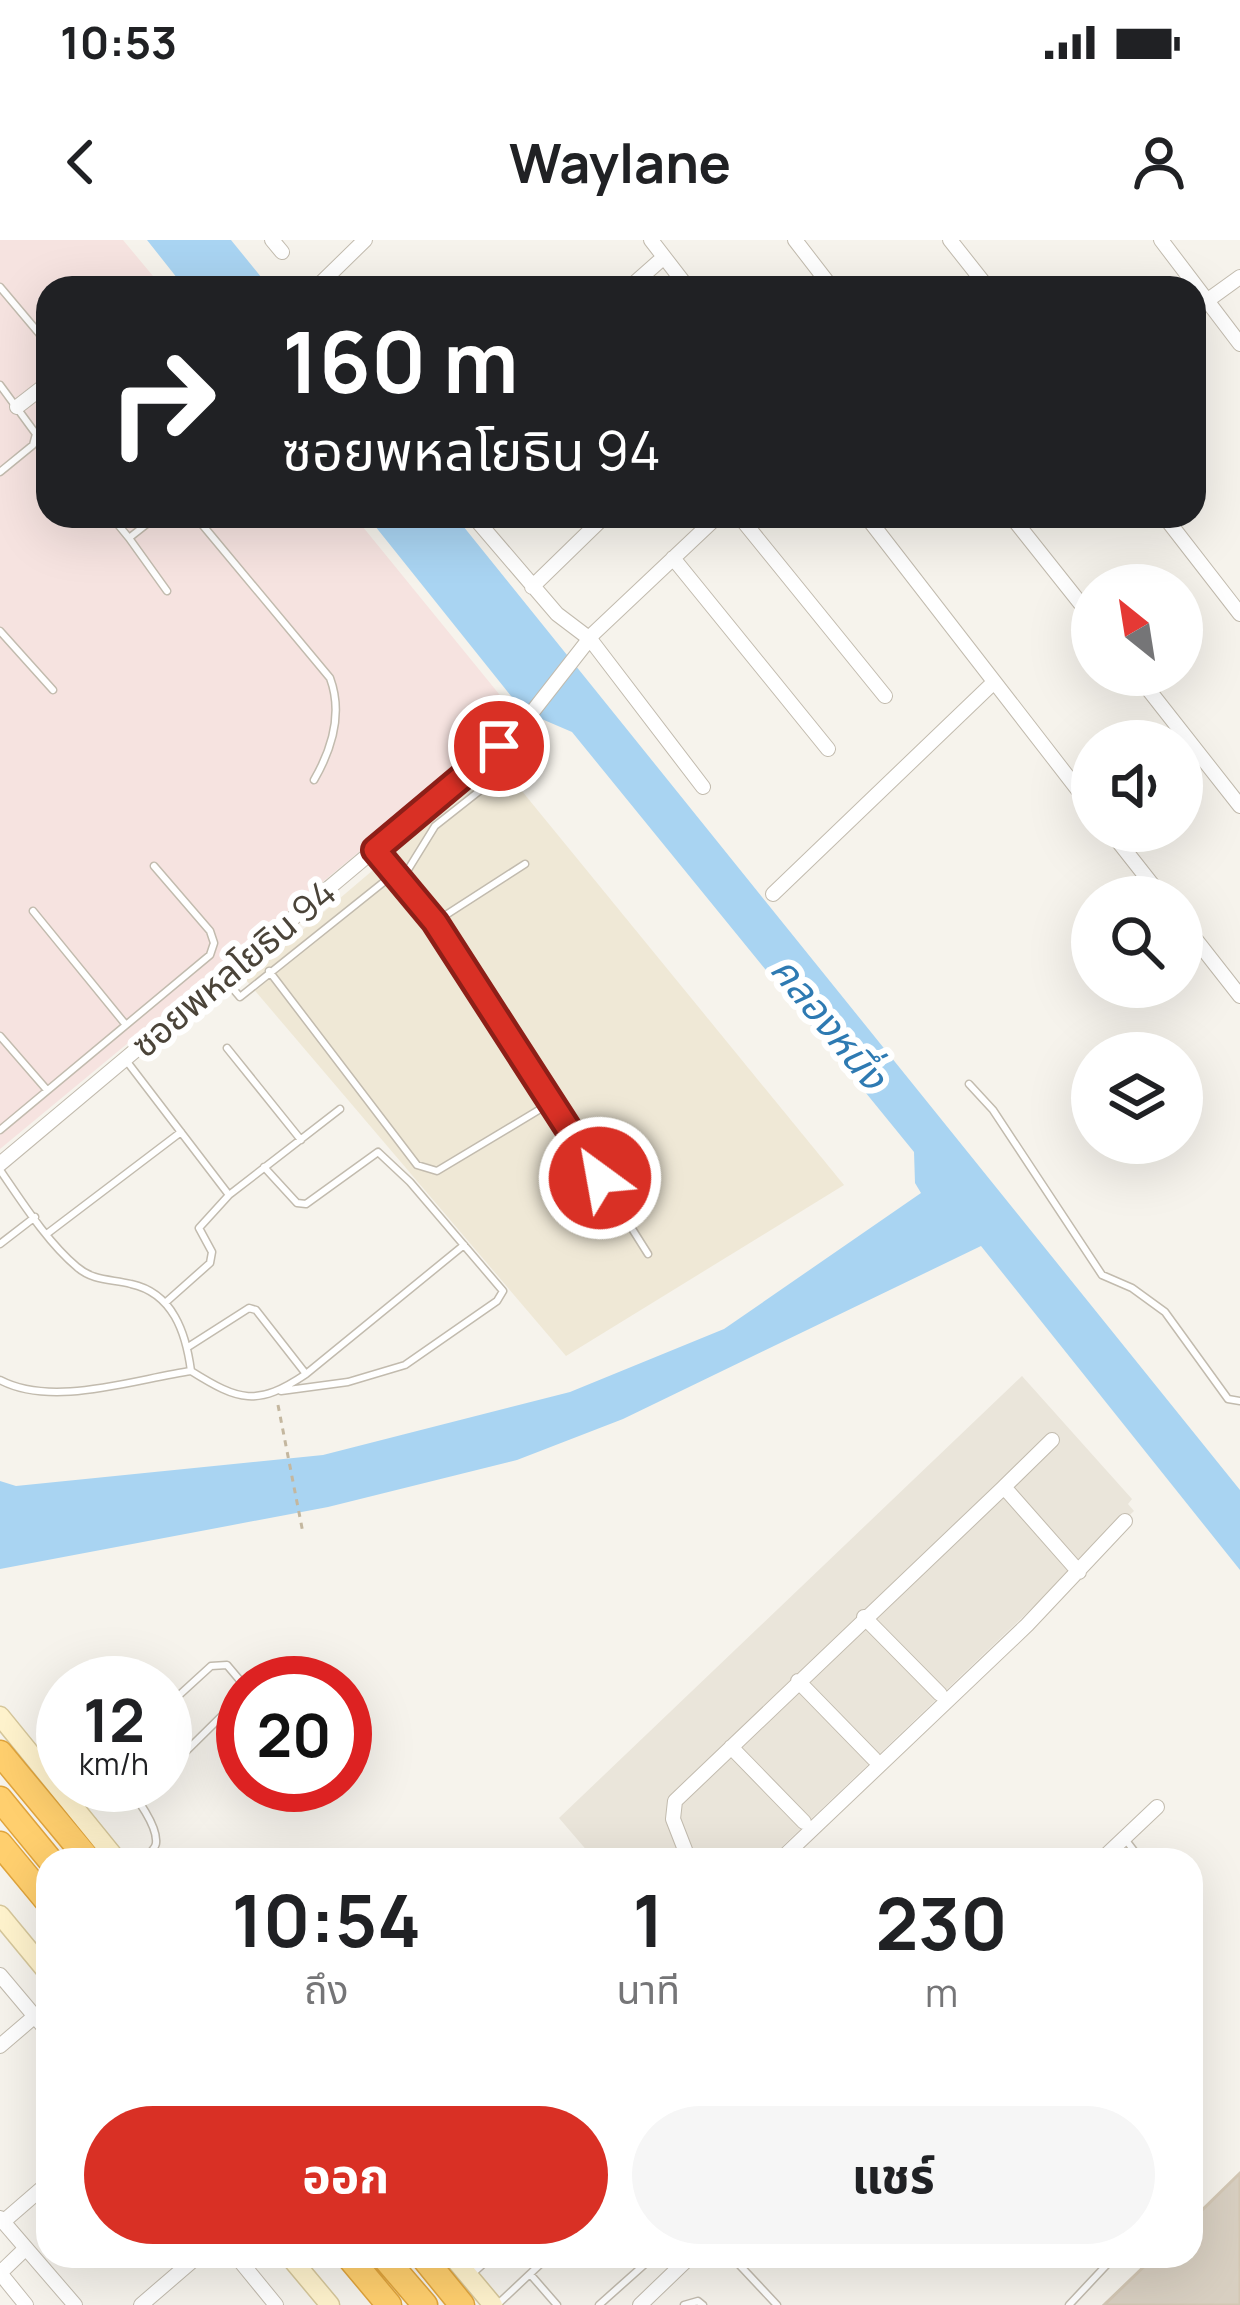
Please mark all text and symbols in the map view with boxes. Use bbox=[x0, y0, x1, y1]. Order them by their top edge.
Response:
text: 10:53 bbox=[60, 11, 177, 73]
text: Waylane bbox=[509, 125, 731, 199]
icon: back bbox=[48, 129, 114, 195]
icon: person bbox=[1126, 129, 1192, 195]
text: 160 m bbox=[282, 303, 519, 418]
icon: right bbox=[84, 324, 240, 480]
text: ซอยพหลโยธิน 94 bbox=[282, 412, 661, 486]
north arrow bbox=[1071, 564, 1203, 696]
map controls bbox=[1071, 564, 1203, 1164]
pin bbox=[448, 695, 550, 797]
icon: arrive bbox=[466, 713, 532, 779]
button: sound bbox=[1071, 720, 1203, 852]
street label: ซอยพหลโยธิน 94 bbox=[121, 868, 345, 1068]
button: search bbox=[1071, 876, 1203, 1008]
water label: คลองหนึ่ง bbox=[760, 944, 902, 1102]
button: layers bbox=[1071, 1032, 1203, 1164]
position arrow bbox=[537, 1115, 663, 1241]
speed limit sign: 20 bbox=[216, 1656, 372, 1812]
text: 12 bbox=[83, 1678, 145, 1760]
text: km/h bbox=[79, 1743, 149, 1784]
text: 10:54 bbox=[231, 1870, 421, 1969]
text: 1 bbox=[632, 1870, 664, 1969]
text: 230 bbox=[875, 1873, 1008, 1972]
text: ถึง bbox=[304, 1962, 348, 2016]
text: นาที bbox=[616, 1962, 680, 2016]
text: m bbox=[925, 1965, 958, 2019]
button: ออก bbox=[84, 2106, 608, 2244]
button: แชร์ bbox=[632, 2106, 1155, 2244]

